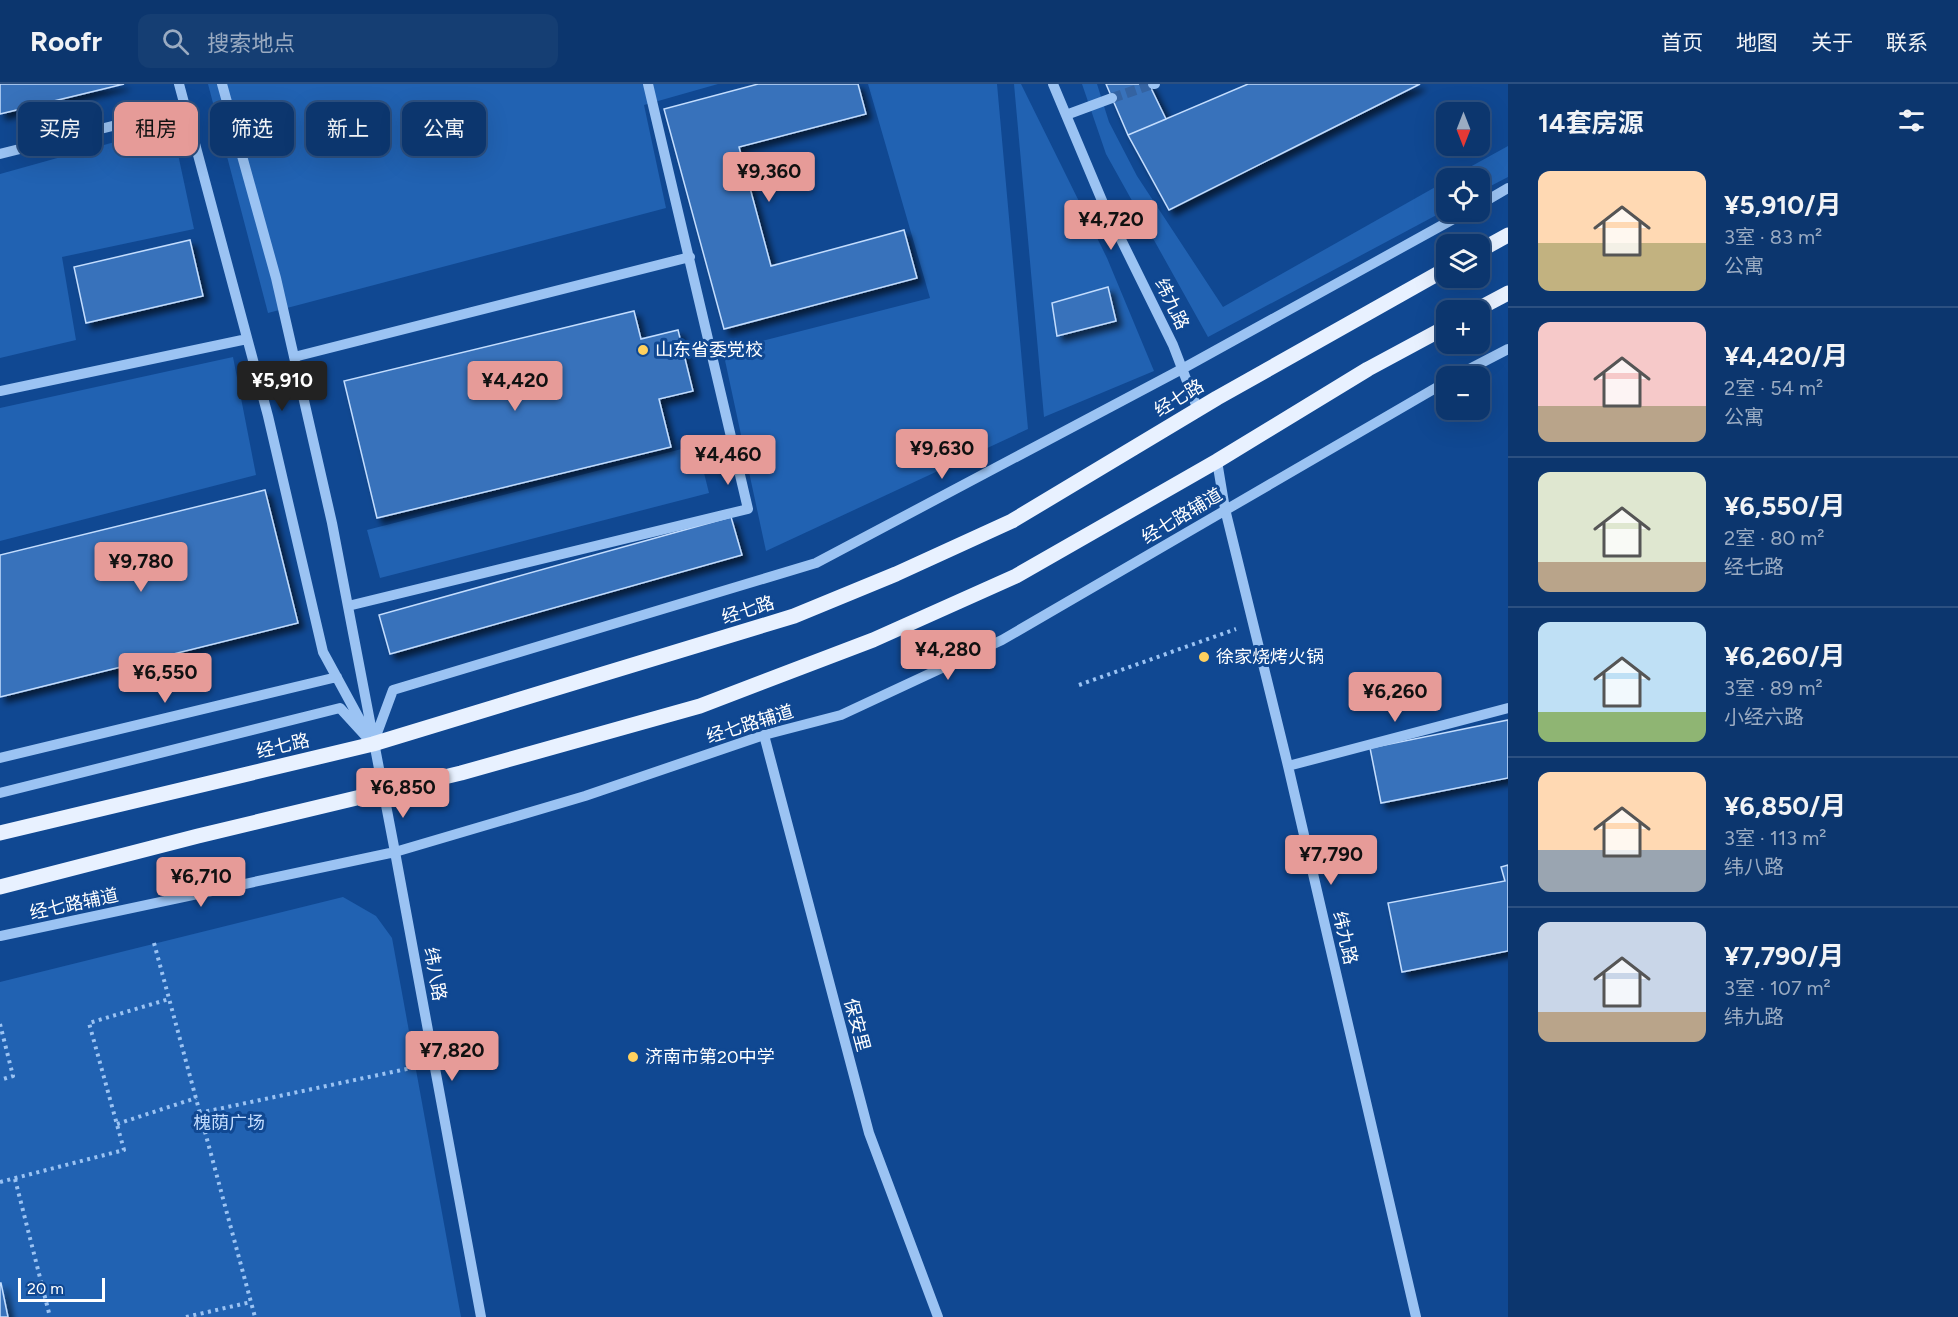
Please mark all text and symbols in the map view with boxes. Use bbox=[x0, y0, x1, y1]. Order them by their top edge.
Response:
search box bbox=[138, 14, 558, 68]
text: Roofr bbox=[30, 24, 102, 58]
icon: search bbox=[159, 25, 192, 58]
text: 搜索地点 bbox=[207, 30, 295, 57]
text: 首页 bbox=[1661, 30, 1703, 55]
text: 地图 bbox=[1736, 30, 1778, 55]
text: 关于 bbox=[1811, 30, 1853, 55]
text: 联系 bbox=[1886, 30, 1928, 55]
chip: 买房 bbox=[18, 102, 102, 156]
chip: 租房 bbox=[114, 102, 198, 156]
chip: 筛选 bbox=[210, 102, 294, 156]
chip: 新上 bbox=[306, 102, 390, 156]
chip: 公寓 bbox=[402, 102, 486, 156]
north arrow bbox=[1436, 102, 1490, 156]
map controls bbox=[1436, 102, 1490, 420]
icon: filters bbox=[1895, 104, 1928, 137]
text: 14套房源 bbox=[1538, 107, 1643, 139]
pin: ¥9,360 bbox=[720, 152, 818, 203]
text: ¥9,360 bbox=[737, 159, 801, 183]
button: locate bbox=[1436, 168, 1490, 222]
text: ¥5,910/月 bbox=[1724, 189, 1841, 221]
icon: home bbox=[1586, 195, 1658, 267]
pin: ¥4,720 bbox=[1062, 200, 1160, 251]
text: ¥4,720 bbox=[1078, 207, 1144, 231]
text: 3室 · 83 m² bbox=[1724, 225, 1822, 249]
button: layers bbox=[1436, 234, 1490, 288]
text: 公寓 bbox=[1724, 254, 1764, 278]
street label: 纬九路 bbox=[1150, 275, 1194, 333]
button: + bbox=[1436, 300, 1490, 354]
place label: 山东省委党校 bbox=[655, 339, 763, 361]
text: ¥4,420/月 bbox=[1724, 340, 1848, 372]
marker: 山东省委党校 bbox=[636, 343, 650, 357]
icon: home bbox=[1586, 346, 1658, 418]
pin: ¥5,910 bbox=[233, 361, 331, 412]
pin: ¥4,420 bbox=[466, 361, 564, 412]
button: − bbox=[1436, 366, 1490, 420]
text: ¥5,910 bbox=[251, 368, 313, 392]
text: ¥4,420 bbox=[482, 368, 548, 392]
street label: 经七路 bbox=[1150, 375, 1208, 421]
text: 2室 · 54 m² bbox=[1724, 376, 1823, 400]
text: 公寓 bbox=[1724, 405, 1764, 429]
pin: ¥9,630 bbox=[893, 429, 991, 480]
pin: ¥4,460 bbox=[679, 435, 777, 486]
text: ¥9,630 bbox=[910, 436, 974, 460]
text: ¥4,460 bbox=[695, 442, 761, 466]
street label: 经七路辅道 bbox=[1138, 483, 1226, 549]
text: ¥6,550/月 bbox=[1724, 490, 1846, 522]
icon: home bbox=[1586, 496, 1658, 568]
text: 2室 · 80 m² bbox=[1724, 526, 1824, 550]
pin: ¥9,780 bbox=[92, 542, 190, 593]
text: ¥9,780 bbox=[109, 549, 173, 573]
text: 经七路 bbox=[1724, 555, 1784, 579]
street label: 经七路 bbox=[719, 592, 777, 628]
pin: ¥4,280 bbox=[899, 630, 997, 681]
text: ¥4,280 bbox=[915, 637, 981, 661]
text: ¥6,260/月 bbox=[1724, 640, 1845, 672]
place label: 徐家烧烤火锅 bbox=[1216, 646, 1324, 668]
icon: home bbox=[1586, 646, 1658, 718]
marker: 徐家烧烤火锅 bbox=[1197, 650, 1211, 664]
pin: ¥6,550 bbox=[116, 653, 214, 704]
text: ¥6,550 bbox=[133, 660, 197, 684]
pin: ¥6,260 bbox=[1346, 672, 1444, 723]
text: 3室 · 89 m² bbox=[1724, 676, 1823, 700]
text: ¥6,260 bbox=[1363, 679, 1427, 703]
street label: 经七路辅道 bbox=[704, 700, 796, 748]
text: 小经六路 bbox=[1724, 705, 1804, 729]
street label: 经七路 bbox=[254, 729, 312, 763]
pin: ¥6,850 bbox=[354, 768, 452, 819]
text: ¥6,850 bbox=[370, 775, 436, 799]
text: ¥6,850/月 bbox=[1724, 790, 1846, 822]
icon: home bbox=[1586, 796, 1658, 868]
text: 3室 · 113 m² bbox=[1724, 826, 1826, 850]
pin: ¥7,790 bbox=[1282, 835, 1380, 886]
text: ¥7,790 bbox=[1299, 842, 1363, 866]
text: 纬八路 bbox=[1724, 855, 1784, 879]
pin: ¥6,710 bbox=[152, 857, 250, 908]
text: ¥6,710 bbox=[170, 864, 232, 888]
street label: 经七路辅道 bbox=[28, 884, 120, 924]
street label: 纬九路 bbox=[1328, 909, 1362, 967]
text: ¥7,790/月 bbox=[1724, 940, 1844, 972]
street label: 纬八路 bbox=[419, 946, 451, 1002]
icon: home bbox=[1586, 946, 1658, 1018]
text: 3室 · 107 m² bbox=[1724, 976, 1831, 1000]
street label: 保安里 bbox=[839, 996, 875, 1054]
text: 纬九路 bbox=[1724, 1005, 1784, 1029]
pin: ¥7,820 bbox=[403, 1031, 501, 1082]
text: ¥7,820 bbox=[420, 1038, 484, 1062]
place label: 济南市第20中学 bbox=[645, 1046, 775, 1068]
marker: 济南市第20中学 bbox=[626, 1050, 640, 1064]
park label: 槐荫广场 bbox=[193, 1112, 265, 1134]
scale bar bbox=[18, 1275, 105, 1302]
text: 20 m bbox=[27, 1279, 64, 1298]

